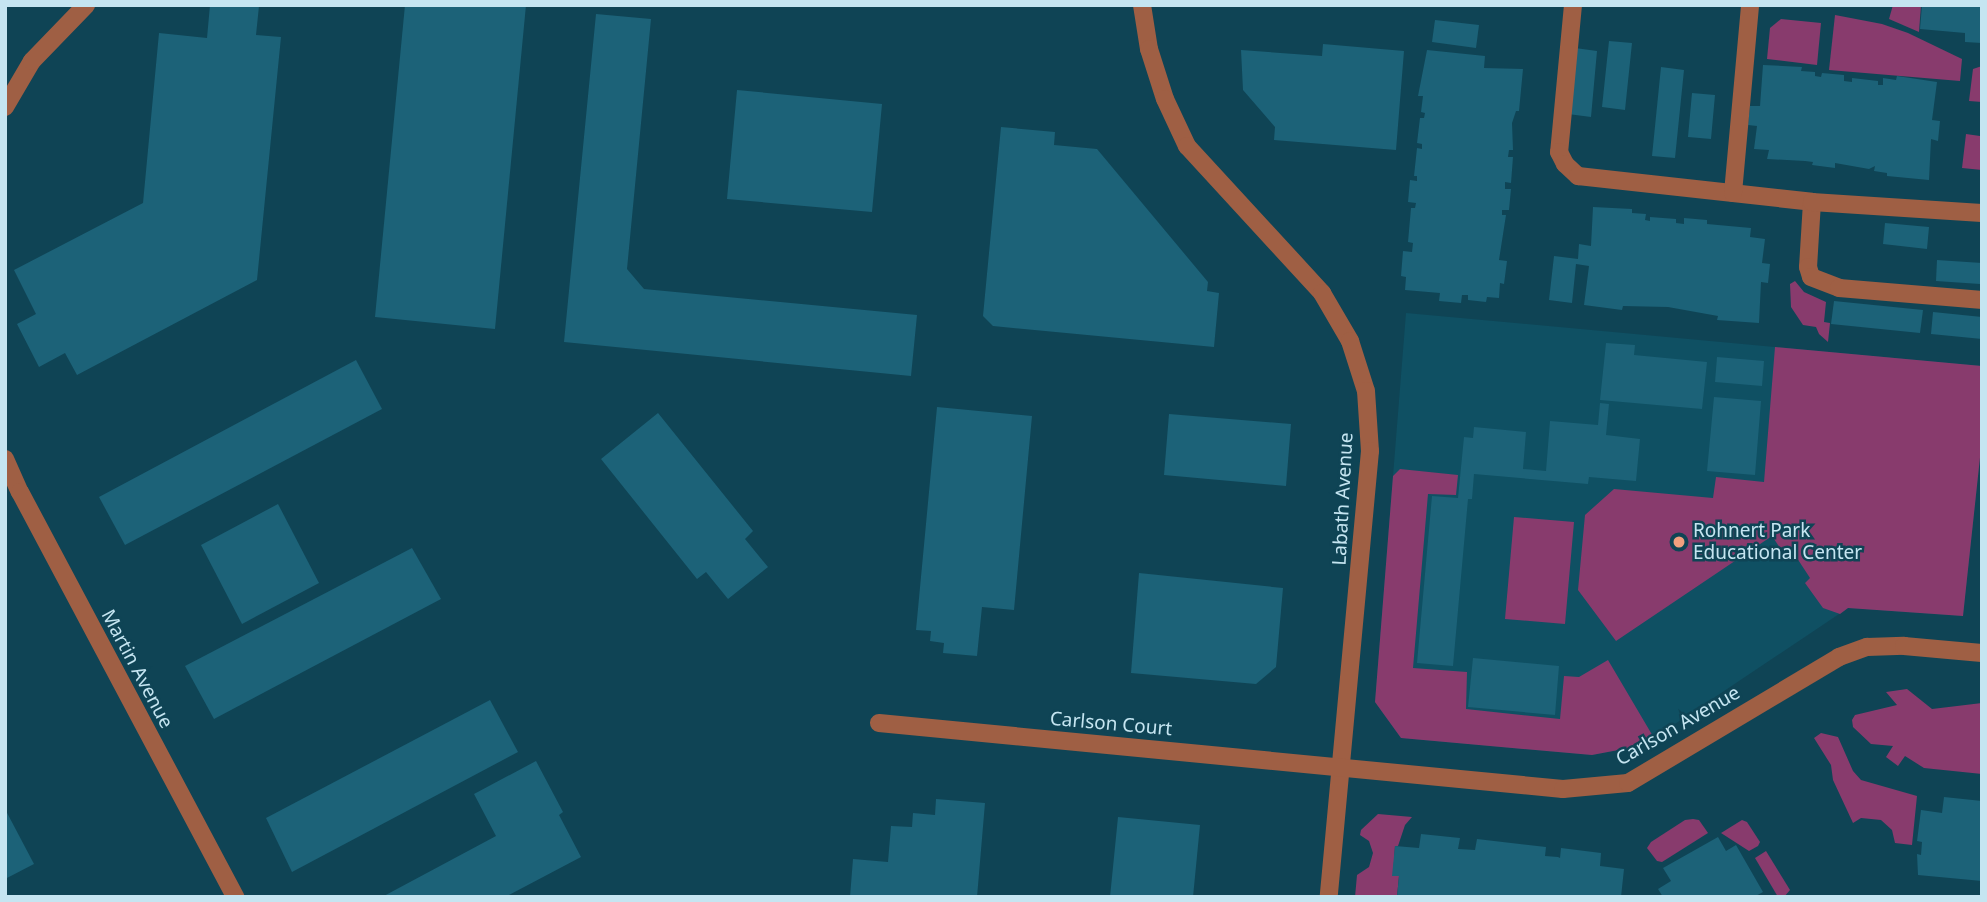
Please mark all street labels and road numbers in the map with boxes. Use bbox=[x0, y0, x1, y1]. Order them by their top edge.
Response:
street label: Labath Avenue bbox=[1328, 432, 1358, 566]
street label: Martin Avenue bbox=[96, 606, 178, 732]
street label: Carlson Avenue bbox=[1612, 681, 1744, 771]
street label: Carlson Court bbox=[1049, 707, 1173, 741]

